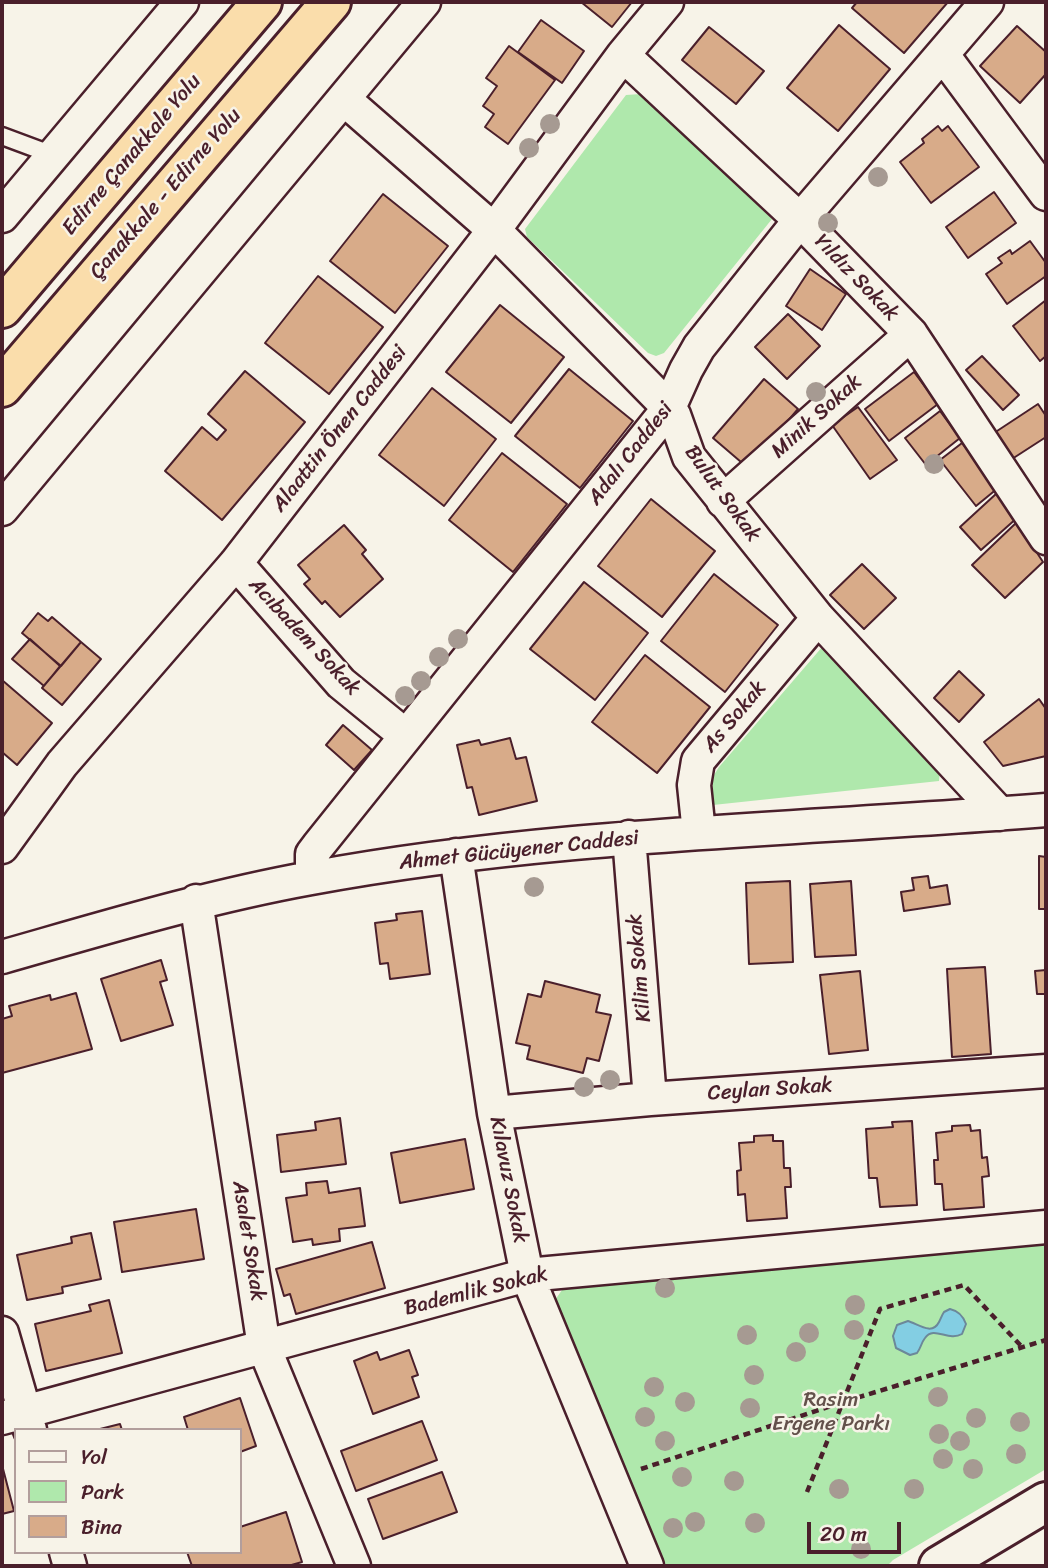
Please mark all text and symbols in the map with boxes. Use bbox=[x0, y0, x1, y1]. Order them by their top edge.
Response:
street label: Edirne Çanakkale Yolu bbox=[57, 69, 207, 241]
street label: Çanakkale - Edirne Yolu bbox=[85, 104, 247, 284]
street label: Yıldız Sokak bbox=[808, 229, 904, 327]
street label: Alaattin Önen Caddesi bbox=[267, 341, 413, 517]
street label: Minik Sokak bbox=[766, 370, 868, 464]
street label: Adalı Caddesi bbox=[583, 398, 679, 510]
street label: Bulut Sokak bbox=[679, 441, 765, 547]
street label: Acıbadem Sokak bbox=[243, 573, 365, 701]
street label: As Sokak bbox=[698, 676, 772, 758]
street label: Ahmet Gücüyener Caddesi bbox=[398, 826, 640, 876]
street label: Kilim Sokak bbox=[623, 913, 657, 1023]
street label: Ceylan Sokak bbox=[707, 1073, 833, 1107]
street label: Kılavuz Sokak bbox=[483, 1115, 533, 1245]
street label: Asalet Sokak bbox=[226, 1179, 270, 1303]
street label: Bademlik Sokak bbox=[402, 1262, 550, 1322]
park label: Rasim Ergene Parkı bbox=[772, 1388, 890, 1438]
legend bbox=[14, 1428, 242, 1554]
text: Yol bbox=[81, 1438, 107, 1476]
text: Park bbox=[81, 1473, 124, 1511]
text: Bina bbox=[81, 1508, 122, 1546]
scale bar bbox=[810, 1508, 904, 1552]
text: 20 m bbox=[820, 1515, 867, 1553]

